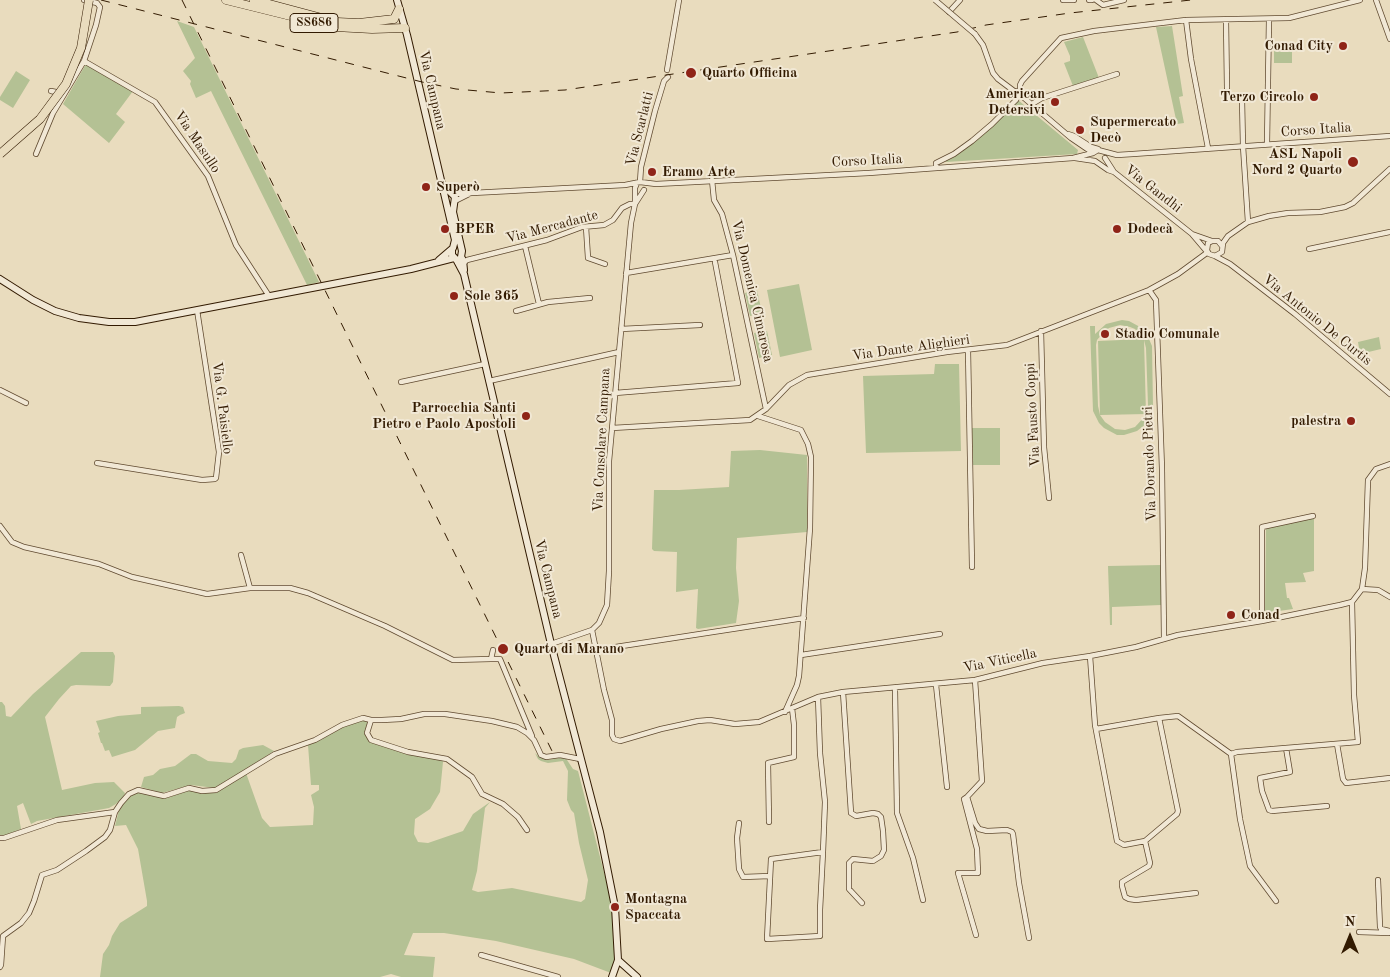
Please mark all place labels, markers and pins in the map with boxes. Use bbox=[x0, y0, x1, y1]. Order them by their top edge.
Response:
place label: Conad City bbox=[1265, 38, 1333, 54]
marker: Conad City bbox=[1337, 40, 1349, 52]
place label: Quarto Officina bbox=[702, 65, 797, 81]
marker: Quarto Officina bbox=[684, 66, 698, 80]
place label: American Detersivi bbox=[985, 86, 1045, 118]
place label: Terzo Circolo bbox=[1220, 89, 1304, 105]
marker: Terzo Circolo bbox=[1308, 91, 1320, 103]
marker: American Detersivi bbox=[1049, 96, 1061, 108]
place label: Supermercato Decò bbox=[1090, 114, 1176, 146]
marker: Supermercato Decò bbox=[1074, 124, 1086, 136]
place label: ASL Napoli Nord 2 Quarto bbox=[1252, 146, 1342, 178]
marker: ASL Napoli Nord 2 Quarto bbox=[1346, 155, 1360, 169]
place label: Eramo Arte bbox=[662, 164, 735, 180]
marker: Eramo Arte bbox=[646, 166, 658, 178]
place label: Superò bbox=[436, 179, 480, 195]
marker: Superò bbox=[420, 181, 432, 193]
place label: BPER bbox=[455, 221, 495, 237]
place label: Dodecà bbox=[1127, 221, 1173, 237]
marker: BPER bbox=[439, 223, 451, 235]
marker: Dodecà bbox=[1111, 223, 1123, 235]
place label: Sole 365 bbox=[464, 288, 519, 304]
marker: Sole 365 bbox=[448, 290, 460, 302]
place label: Stadio Comunale bbox=[1115, 326, 1220, 342]
marker: Stadio Comunale bbox=[1099, 328, 1111, 340]
place label: Parrocchia Santi Pietro e Paolo Apostoli bbox=[372, 400, 516, 432]
marker: Parrocchia Santi Pietro e Paolo Apostoli bbox=[520, 410, 532, 422]
place label: palestra bbox=[1291, 413, 1341, 429]
marker: palestra bbox=[1345, 415, 1357, 427]
place label: Conad bbox=[1241, 607, 1280, 623]
marker: Conad bbox=[1225, 609, 1237, 621]
place label: Quarto di Marano bbox=[514, 641, 624, 657]
marker: Quarto di Marano bbox=[496, 642, 510, 656]
place label: Montagna Spaccata bbox=[625, 891, 687, 924]
marker: Montagna Spaccata bbox=[609, 901, 621, 913]

